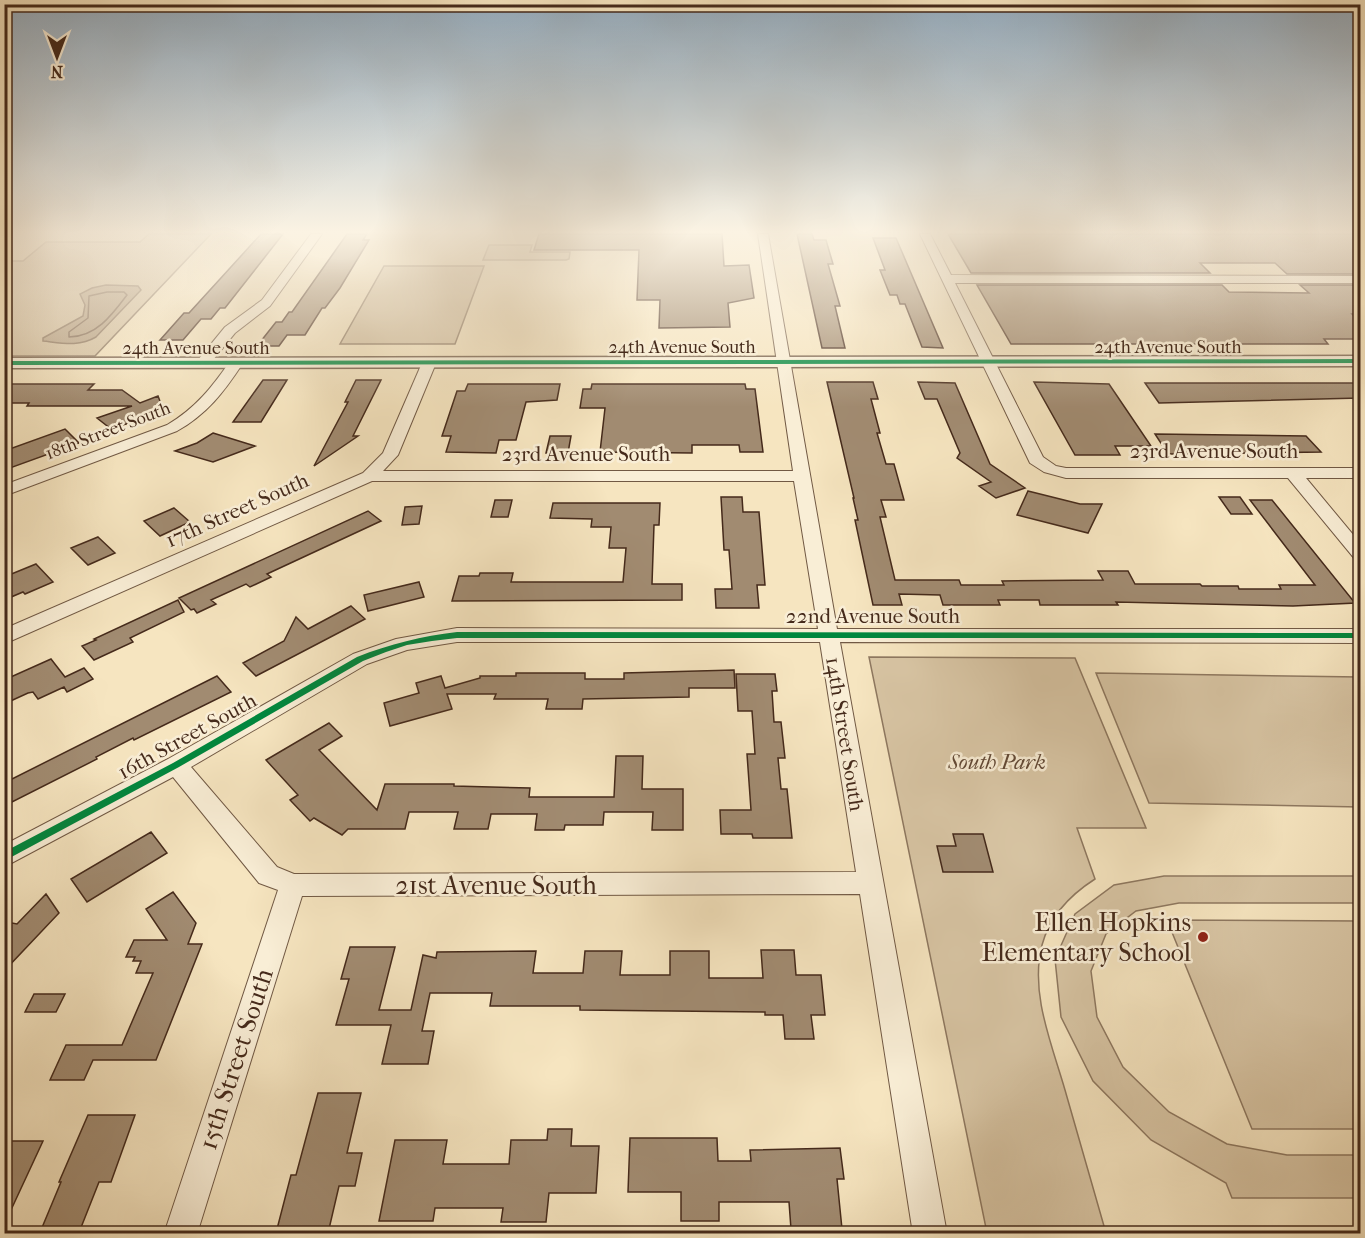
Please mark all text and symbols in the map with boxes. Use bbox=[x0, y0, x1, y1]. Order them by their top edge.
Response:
north arrow bbox=[27, 27, 87, 87]
text: N bbox=[50, 62, 63, 81]
street label: 24th Avenue South bbox=[608, 337, 756, 358]
street label: 24th Avenue South bbox=[1094, 337, 1242, 358]
street label: 24th Avenue South bbox=[122, 338, 270, 359]
street label: 18th Street South bbox=[43, 398, 173, 464]
street label: 23rd Avenue South bbox=[1130, 439, 1299, 463]
street label: 23rd Avenue South bbox=[502, 442, 671, 466]
street label: 17th Street South bbox=[162, 468, 312, 552]
street label: 22nd Avenue South bbox=[786, 604, 960, 628]
street label: 14th Street South bbox=[821, 655, 869, 813]
street label: 16th Street South bbox=[113, 688, 261, 784]
park label: South Park bbox=[947, 750, 1046, 774]
street label: 21st Avenue South bbox=[395, 870, 597, 901]
place label: Ellen Hopkins Elementary School bbox=[982, 907, 1191, 968]
marker: Ellen Hopkins Elementary School bbox=[1196, 930, 1210, 944]
street label: 15th Street South bbox=[192, 964, 280, 1154]

